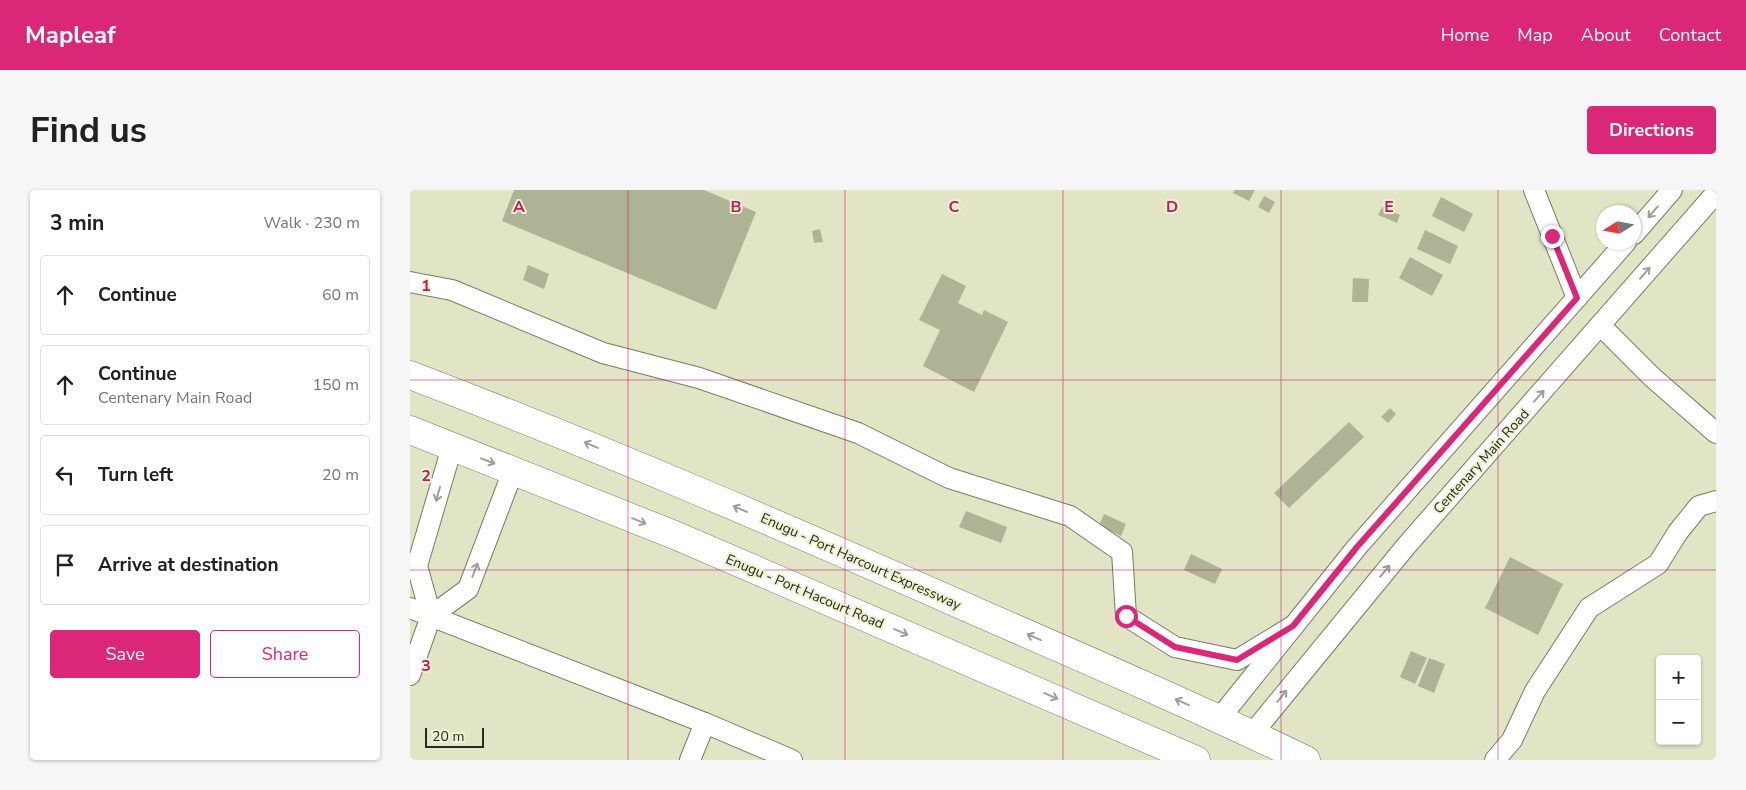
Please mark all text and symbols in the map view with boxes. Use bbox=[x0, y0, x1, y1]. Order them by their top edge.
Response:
text: Mapleaf bbox=[25, 19, 116, 51]
text: Home bbox=[1441, 23, 1489, 47]
text: Map bbox=[1517, 23, 1553, 47]
text: About bbox=[1581, 23, 1631, 47]
text: Contact bbox=[1659, 23, 1721, 47]
button: Directions bbox=[1587, 106, 1716, 154]
text: Find us bbox=[30, 107, 147, 154]
text: A bbox=[513, 196, 525, 218]
text: B bbox=[730, 196, 742, 218]
text: C bbox=[949, 196, 960, 218]
text: D bbox=[1166, 196, 1178, 218]
text: E bbox=[1384, 196, 1394, 218]
north arrow bbox=[1596, 205, 1641, 250]
one-way arrow bbox=[1647, 205, 1659, 218]
text: 3 min bbox=[50, 209, 104, 237]
text: Walk · 230 m bbox=[264, 212, 360, 234]
route end bbox=[1541, 225, 1564, 248]
one-way arrow bbox=[1639, 266, 1650, 279]
text: 1 bbox=[421, 275, 431, 297]
icon: ahead bbox=[51, 281, 79, 309]
text: Continue bbox=[98, 282, 177, 308]
text: 60 m bbox=[322, 284, 359, 306]
text: Continue bbox=[98, 361, 177, 387]
icon: ahead bbox=[51, 371, 79, 399]
text: 150 m bbox=[312, 374, 359, 396]
text: Centenary Main Road bbox=[98, 387, 252, 409]
one-way arrow bbox=[1533, 390, 1545, 403]
street label: Centenary Main Road bbox=[1429, 405, 1534, 518]
one-way arrow bbox=[584, 440, 599, 450]
one-way arrow bbox=[480, 457, 495, 466]
icon: left bbox=[51, 461, 79, 489]
text: Turn left bbox=[98, 462, 173, 488]
text: 20 m bbox=[322, 464, 359, 486]
text: 2 bbox=[421, 465, 431, 487]
one-way arrow bbox=[433, 485, 443, 501]
one-way arrow bbox=[733, 503, 748, 512]
street label: Enugu - Port Harcourt Expressway bbox=[757, 508, 965, 615]
one-way arrow bbox=[631, 517, 646, 526]
street label: Enugu - Port Hacourt Road bbox=[723, 550, 887, 633]
icon: arrive bbox=[51, 551, 79, 579]
text: Arrive at destination bbox=[98, 552, 279, 578]
one-way arrow bbox=[471, 563, 480, 578]
one-way arrow bbox=[1380, 564, 1391, 577]
route start bbox=[1115, 605, 1138, 628]
one-way arrow bbox=[893, 628, 908, 638]
button: Save bbox=[50, 630, 200, 678]
button: Share bbox=[210, 630, 360, 678]
one-way arrow bbox=[1027, 631, 1042, 641]
text: 3 bbox=[421, 655, 431, 677]
map controls bbox=[1656, 655, 1701, 745]
button: + bbox=[1656, 655, 1701, 700]
one-way arrow bbox=[1277, 690, 1288, 703]
one-way arrow bbox=[1043, 692, 1058, 701]
one-way arrow bbox=[1175, 697, 1190, 707]
button: − bbox=[1656, 700, 1701, 745]
scale bar bbox=[425, 725, 484, 748]
text: 20 m bbox=[432, 727, 464, 746]

